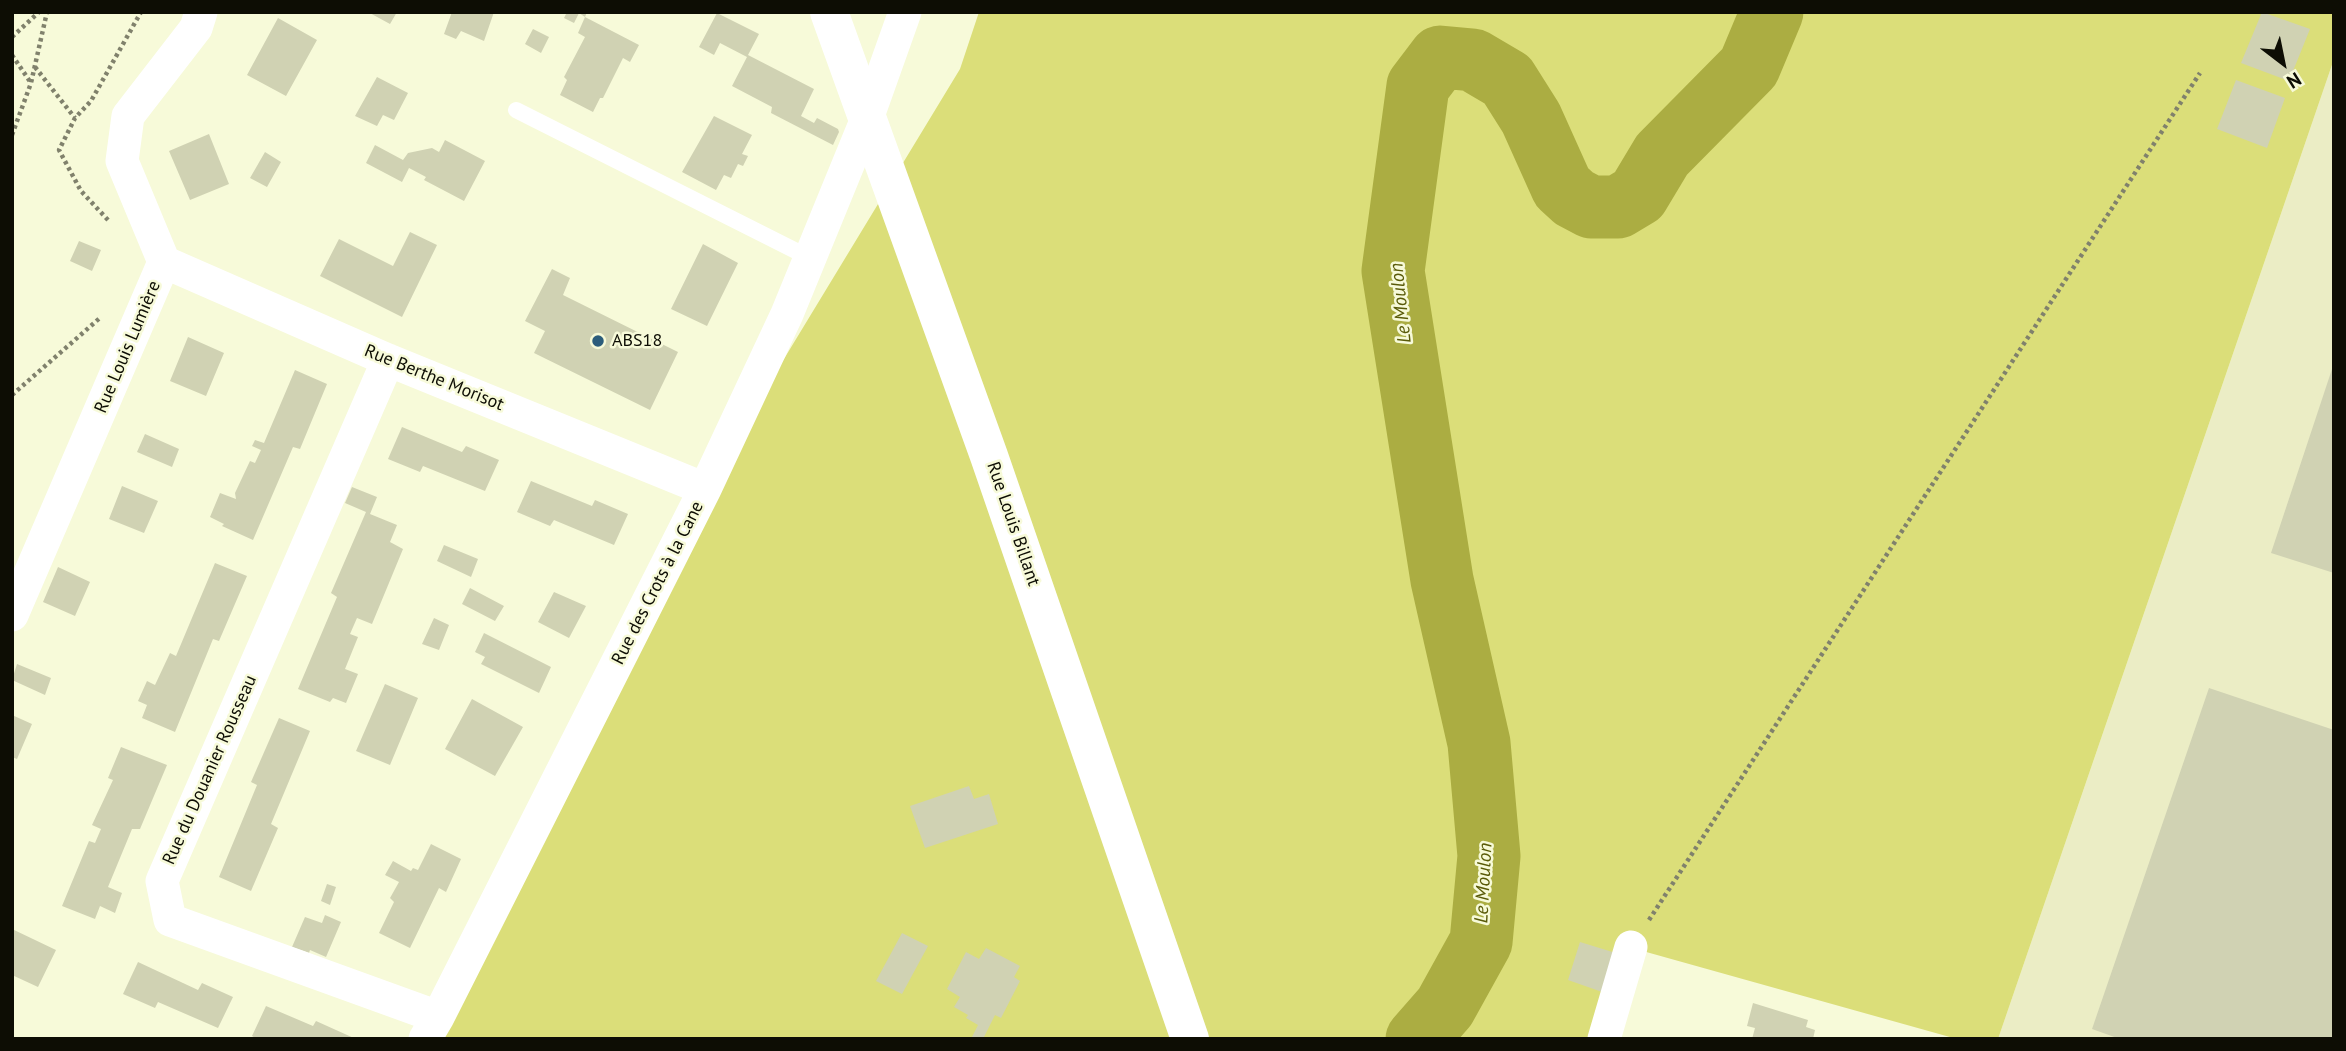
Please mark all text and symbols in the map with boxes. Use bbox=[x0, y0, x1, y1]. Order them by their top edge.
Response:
north arrow bbox=[2248, 28, 2318, 98]
text: N bbox=[2282, 67, 2306, 94]
water label: Le Moulon bbox=[1385, 262, 1417, 344]
street label: Rue Louis Lumière bbox=[90, 278, 166, 416]
place label: ABS18 bbox=[612, 330, 662, 352]
marker: ABS18 bbox=[590, 333, 606, 349]
street label: Rue Berthe Morisot bbox=[361, 340, 507, 416]
street label: Rue Louis Billant bbox=[982, 459, 1044, 589]
street label: Rue des Crots à la Cane bbox=[607, 498, 709, 668]
street label: Rue du Douanier Rousseau bbox=[158, 672, 262, 868]
water label: Le Moulon bbox=[1471, 842, 1497, 924]

